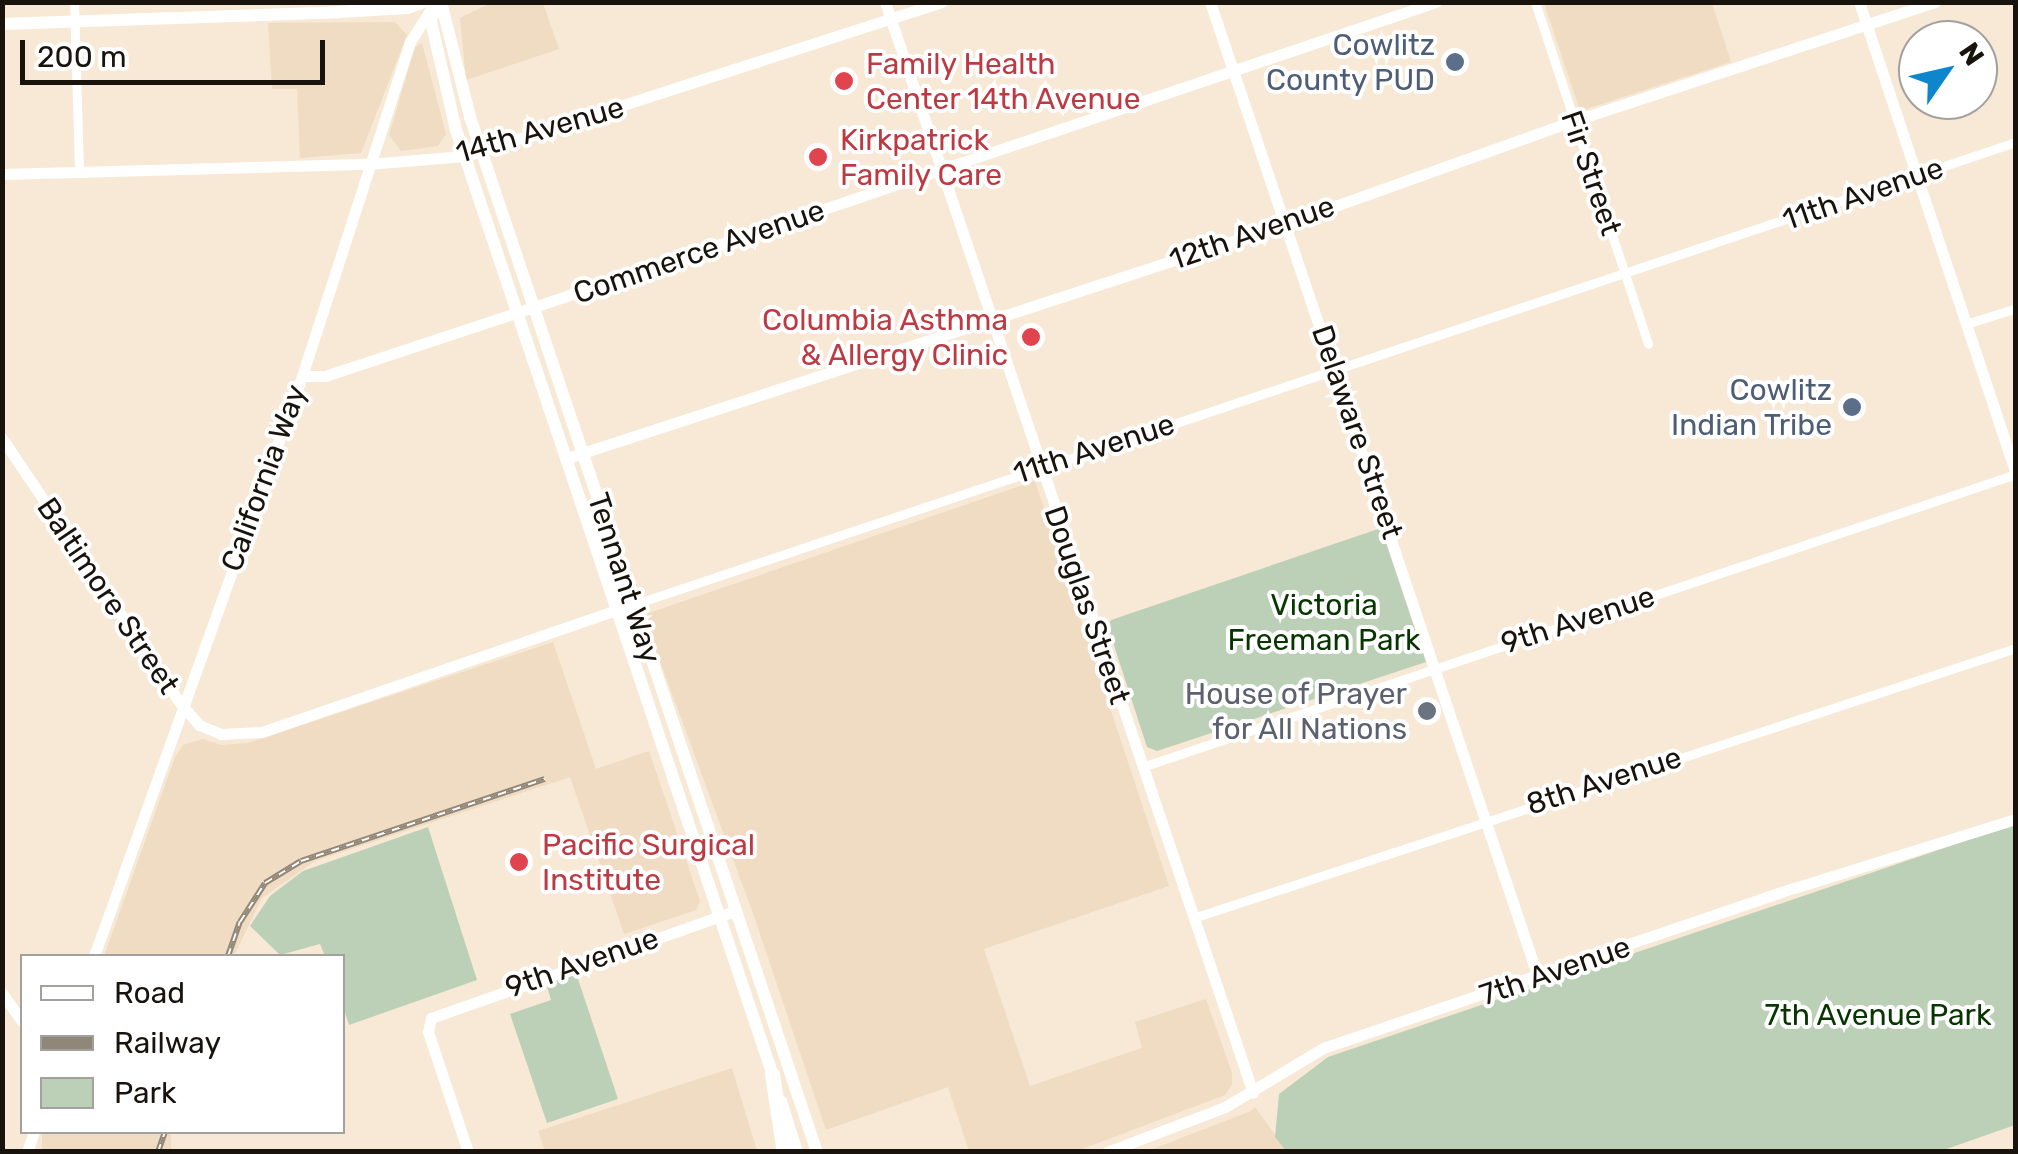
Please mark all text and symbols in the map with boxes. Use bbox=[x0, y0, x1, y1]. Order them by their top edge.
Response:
scale bar bbox=[25, 20, 330, 82]
north arrow bbox=[1898, 20, 1998, 120]
place label: Cowlitz County PUD bbox=[1265, 27, 1435, 98]
text: N bbox=[1952, 36, 1991, 72]
text: 200 m bbox=[37, 39, 127, 75]
place label: Family Health Center 14th Avenue bbox=[866, 46, 1142, 116]
marker: Cowlitz County PUD bbox=[1444, 51, 1466, 73]
marker: Family Health Center 14th Avenue bbox=[831, 68, 857, 94]
street label: 14th Avenue bbox=[451, 89, 629, 171]
street label: Fir Street bbox=[1553, 106, 1629, 240]
place label: Kirkpatrick Family Care bbox=[840, 122, 1003, 192]
marker: Kirkpatrick Family Care bbox=[805, 144, 831, 170]
street label: 11th Avenue bbox=[1778, 150, 1948, 238]
street label: 12th Avenue bbox=[1164, 188, 1340, 278]
street label: Commerce Avenue bbox=[568, 192, 830, 312]
place label: Columbia Asthma & Allergy Clinic bbox=[761, 302, 1008, 372]
street label: Delaware Street bbox=[1304, 321, 1410, 543]
marker: Columbia Asthma & Allergy Clinic bbox=[1018, 324, 1044, 350]
place label: Cowlitz Indian Tribe bbox=[1670, 372, 1832, 442]
street label: California Way bbox=[213, 380, 315, 576]
marker: Cowlitz Indian Tribe bbox=[1841, 396, 1863, 418]
street label: 11th Avenue bbox=[1008, 406, 1180, 492]
street label: Tennant Way bbox=[579, 488, 669, 668]
street label: Baltimore Street bbox=[29, 491, 187, 701]
street label: Douglas Street bbox=[1036, 501, 1138, 709]
street label: 9th Avenue bbox=[1496, 578, 1660, 662]
park label: Victoria Freeman Park bbox=[1228, 587, 1420, 658]
place label: House of Prayer for All Nations bbox=[1184, 676, 1407, 746]
marker: House of Prayer for All Nations bbox=[1416, 700, 1438, 722]
street label: 8th Avenue bbox=[1522, 739, 1686, 823]
place label: Pacific Surgical Institute bbox=[542, 827, 755, 898]
marker: Pacific Surgical Institute bbox=[506, 849, 532, 875]
street label: 9th Avenue bbox=[500, 920, 664, 1006]
street label: 7th Avenue bbox=[1475, 928, 1635, 1014]
legend bbox=[20, 954, 345, 1134]
text: Road bbox=[114, 975, 185, 1011]
park label: 7th Avenue Park bbox=[1764, 997, 1992, 1033]
text: Railway bbox=[114, 1025, 221, 1061]
text: Park bbox=[114, 1075, 176, 1111]

